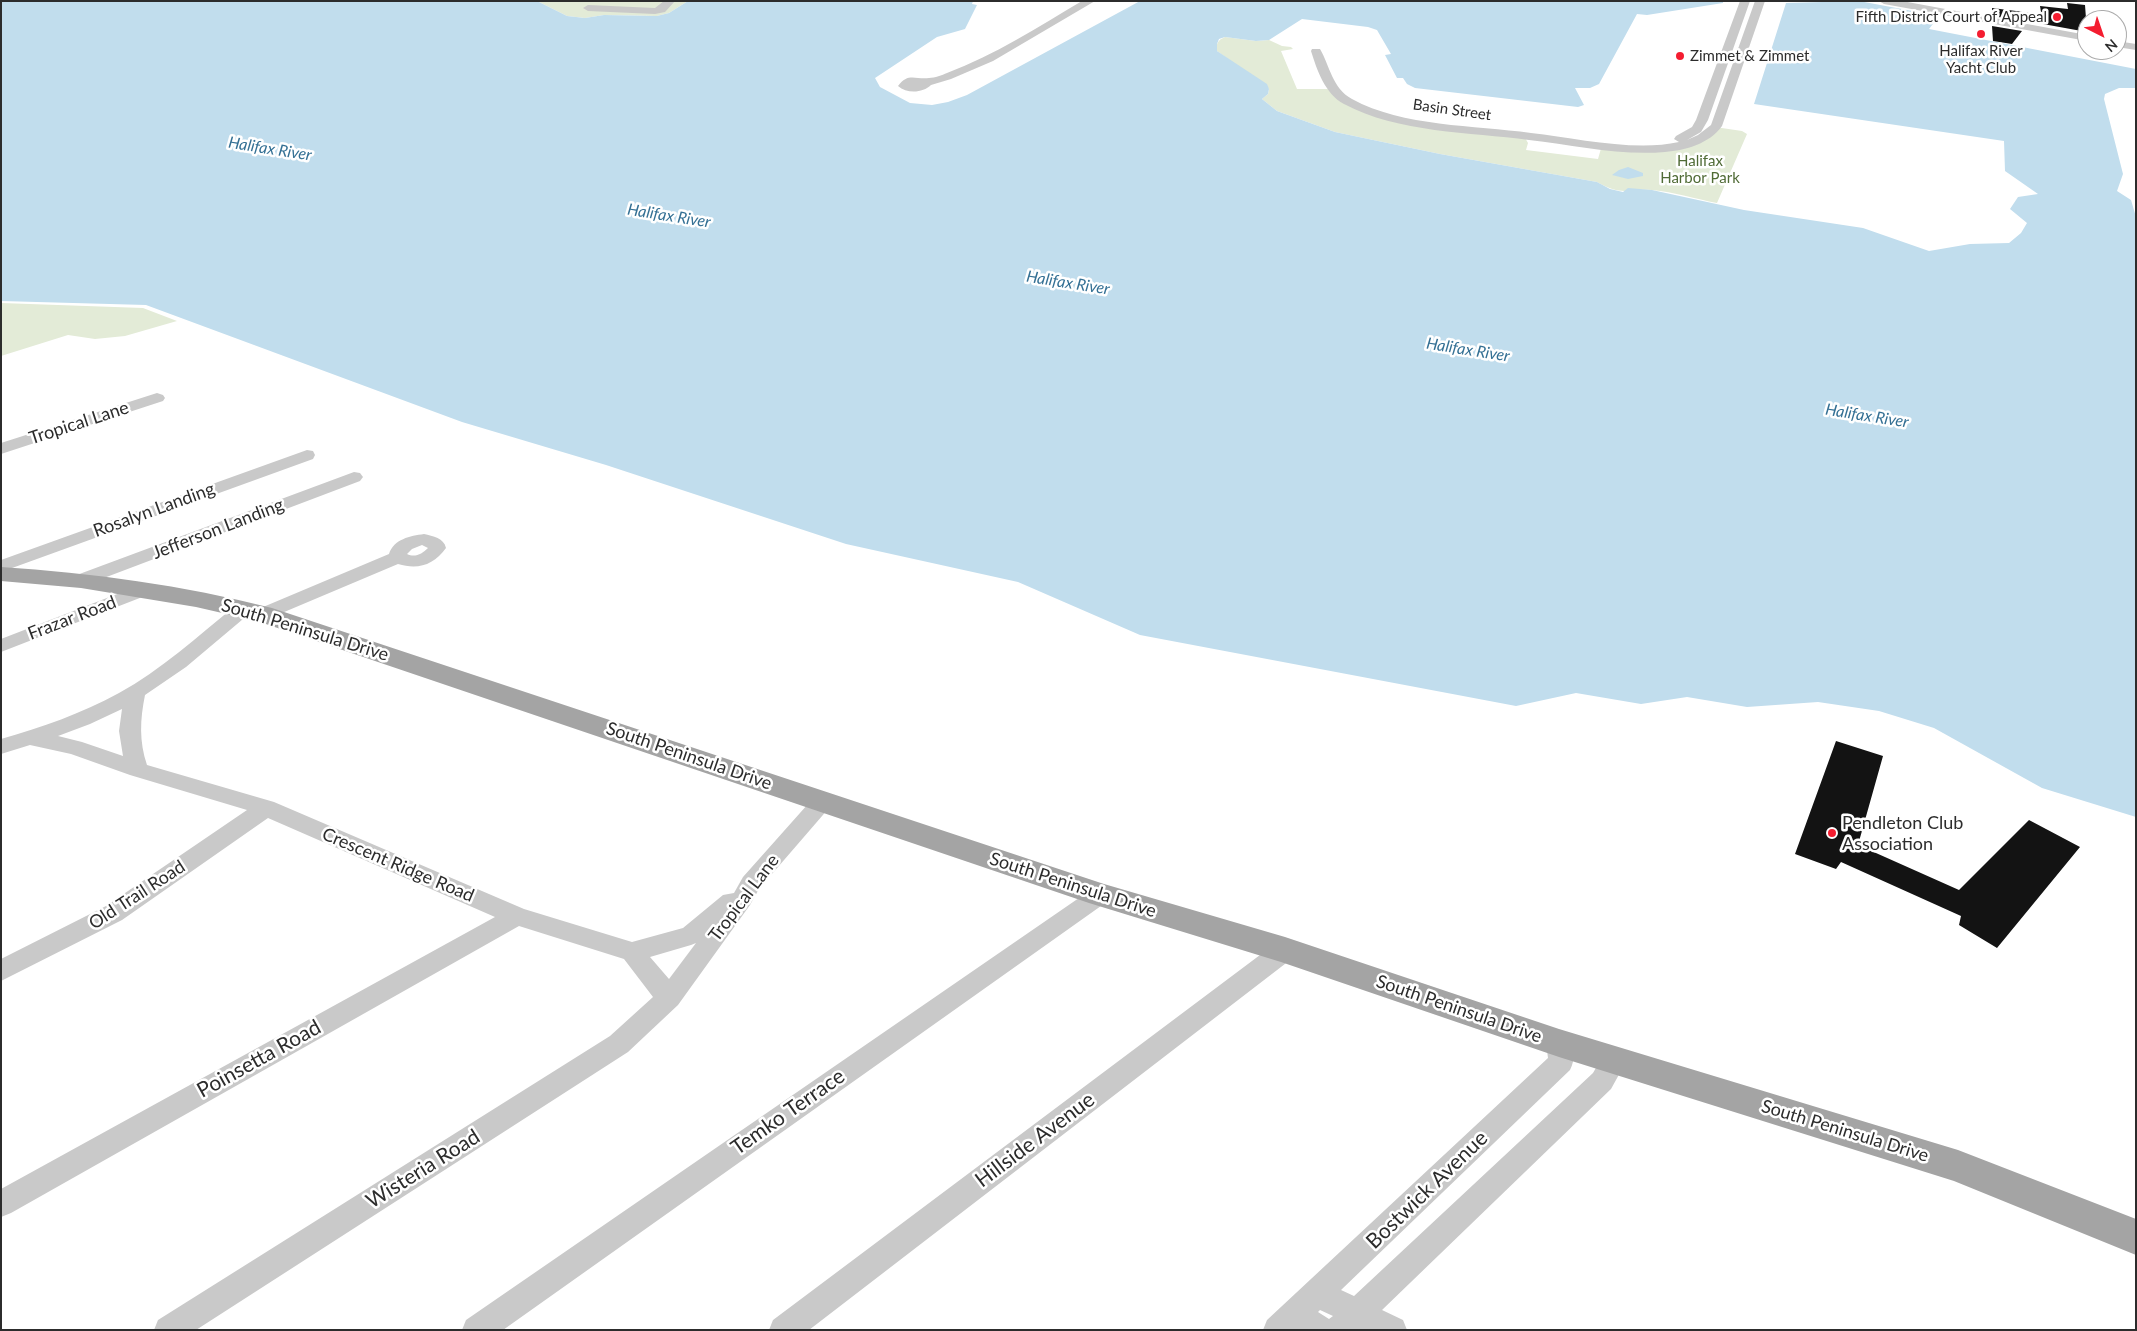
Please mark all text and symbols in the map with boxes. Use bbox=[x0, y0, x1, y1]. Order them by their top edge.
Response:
place label: Fifth District Court of Appeal bbox=[1856, 8, 2047, 26]
north arrow bbox=[2077, 10, 2127, 60]
marker: Fifth District Court of Appeal bbox=[2051, 11, 2063, 23]
marker: Halifax River Yacht Club bbox=[1975, 28, 1987, 40]
text: N bbox=[2102, 36, 2121, 56]
place label: Halifax River Yacht Club bbox=[1939, 42, 2023, 77]
place label: Zimmet & Zimmet bbox=[1690, 47, 1809, 65]
marker: Zimmet & Zimmet bbox=[1674, 50, 1686, 62]
street label: Basin Street bbox=[1412, 96, 1492, 124]
water label: Halifax River bbox=[227, 133, 313, 165]
park label: Halifax Harbor Park bbox=[1660, 152, 1740, 187]
water label: Halifax River bbox=[626, 200, 712, 232]
water label: Halifax River bbox=[1025, 267, 1111, 299]
water label: Halifax River bbox=[1425, 334, 1511, 366]
street label: Tropical Lane bbox=[26, 397, 132, 449]
water label: Halifax River bbox=[1824, 400, 1910, 432]
street label: Rosalyn Landing bbox=[90, 478, 218, 542]
street label: Jefferson Landing bbox=[149, 494, 287, 564]
street label: Frazar Road bbox=[25, 591, 119, 645]
street label: South Peninsula Drive bbox=[219, 594, 391, 666]
street label: South Peninsula Drive bbox=[603, 717, 775, 795]
place label: Pendleton Club Association bbox=[1842, 812, 1963, 854]
street label: Crescent Ridge Road bbox=[319, 823, 477, 907]
marker: Pendleton Club Association bbox=[1826, 827, 1838, 839]
street label: South Peninsula Drive bbox=[987, 848, 1159, 922]
street label: Tropical Lane bbox=[704, 850, 784, 946]
street label: Old Trail Road bbox=[85, 856, 189, 934]
street label: South Peninsula Drive bbox=[1373, 970, 1545, 1048]
street label: Poinsetta Road bbox=[193, 1015, 325, 1103]
street label: Temko Terrace bbox=[726, 1064, 850, 1160]
street label: Hillside Avenue bbox=[970, 1087, 1100, 1193]
street label: South Peninsula Drive bbox=[1759, 1095, 1931, 1167]
street label: Wisteria Road bbox=[361, 1124, 485, 1214]
street label: Bostwick Avenue bbox=[1361, 1126, 1493, 1254]

